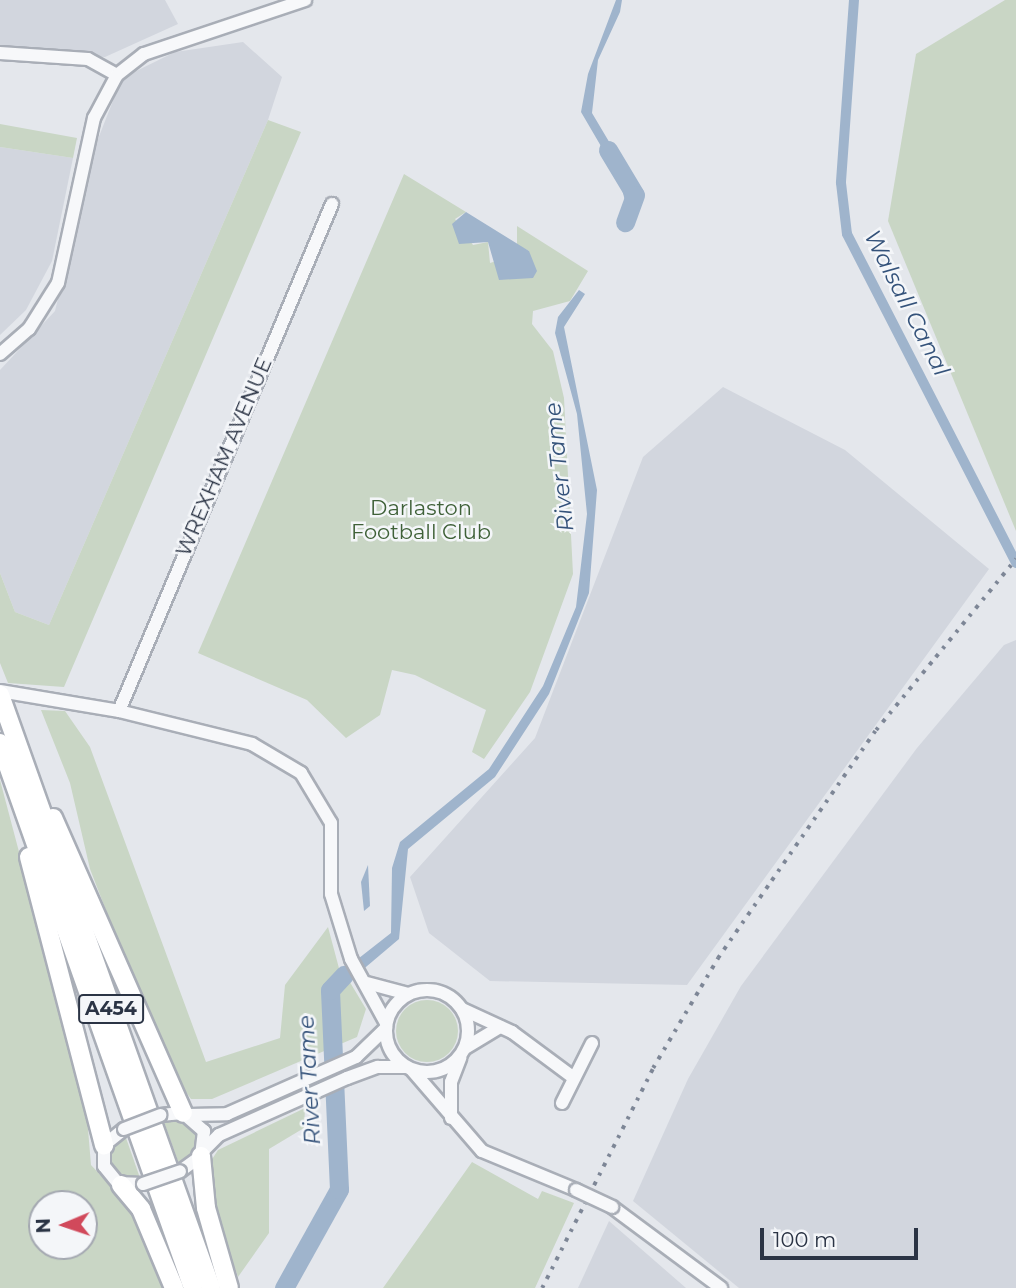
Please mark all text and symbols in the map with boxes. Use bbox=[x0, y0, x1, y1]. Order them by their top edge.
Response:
water label: Walsall Canal bbox=[858, 226, 956, 380]
street label: WREXHAM AVENUE bbox=[171, 354, 277, 560]
water label: River Tame bbox=[538, 401, 580, 533]
park label: Darlaston Football Club bbox=[351, 495, 491, 545]
road number: A454 bbox=[78, 993, 144, 1024]
water label: River Tame bbox=[292, 1014, 326, 1146]
north arrow bbox=[28, 1190, 98, 1260]
scale bar bbox=[764, 1214, 922, 1258]
text: N bbox=[32, 1218, 55, 1234]
text: 100 m bbox=[773, 1227, 836, 1252]

